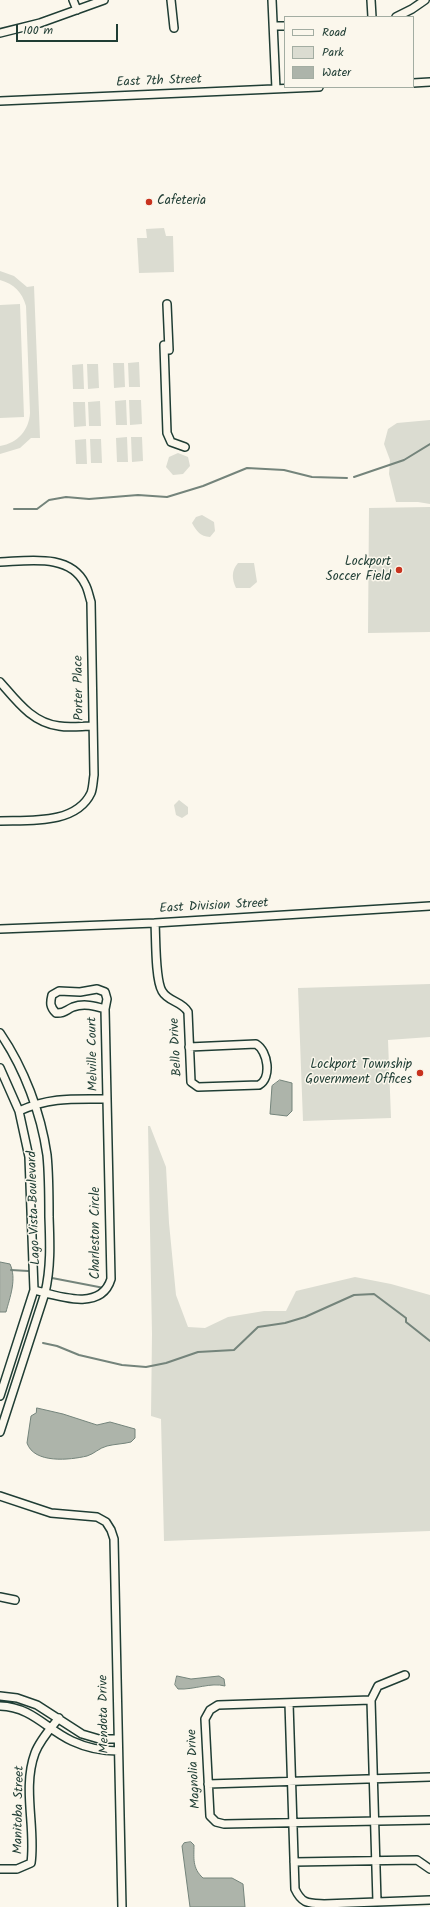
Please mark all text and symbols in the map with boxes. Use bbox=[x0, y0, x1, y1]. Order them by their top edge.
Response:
scale bar bbox=[18, 16, 120, 42]
legend bbox=[284, 16, 414, 88]
text: 100 m bbox=[23, 21, 53, 40]
text: Road bbox=[322, 23, 346, 42]
text: Park bbox=[322, 43, 344, 62]
text: Water bbox=[322, 63, 351, 82]
street label: East 7th Street bbox=[116, 73, 202, 91]
place label: Cafeteria bbox=[157, 194, 206, 210]
marker: Cafeteria bbox=[144, 197, 154, 207]
place label: Lockport Soccer Field bbox=[326, 555, 391, 586]
marker: Lockport Soccer Field bbox=[394, 565, 404, 575]
street label: Porter Place bbox=[72, 655, 88, 721]
street label: East Division Street bbox=[159, 896, 269, 918]
street label: Melville Court bbox=[86, 1017, 102, 1091]
street label: Bello Drive bbox=[168, 1017, 186, 1077]
place label: Lockport Township Government Offices bbox=[305, 1058, 412, 1089]
marker: Lockport Township Government Offices bbox=[415, 1068, 425, 1078]
street label: Lago Vista Boulevard bbox=[25, 1151, 45, 1265]
street label: Charleston Circle bbox=[89, 1187, 105, 1279]
street label: Mendota Drive bbox=[97, 1674, 113, 1754]
street label: Magnolia Drive bbox=[185, 1729, 205, 1809]
street label: Manitoba Street bbox=[11, 1766, 29, 1854]

